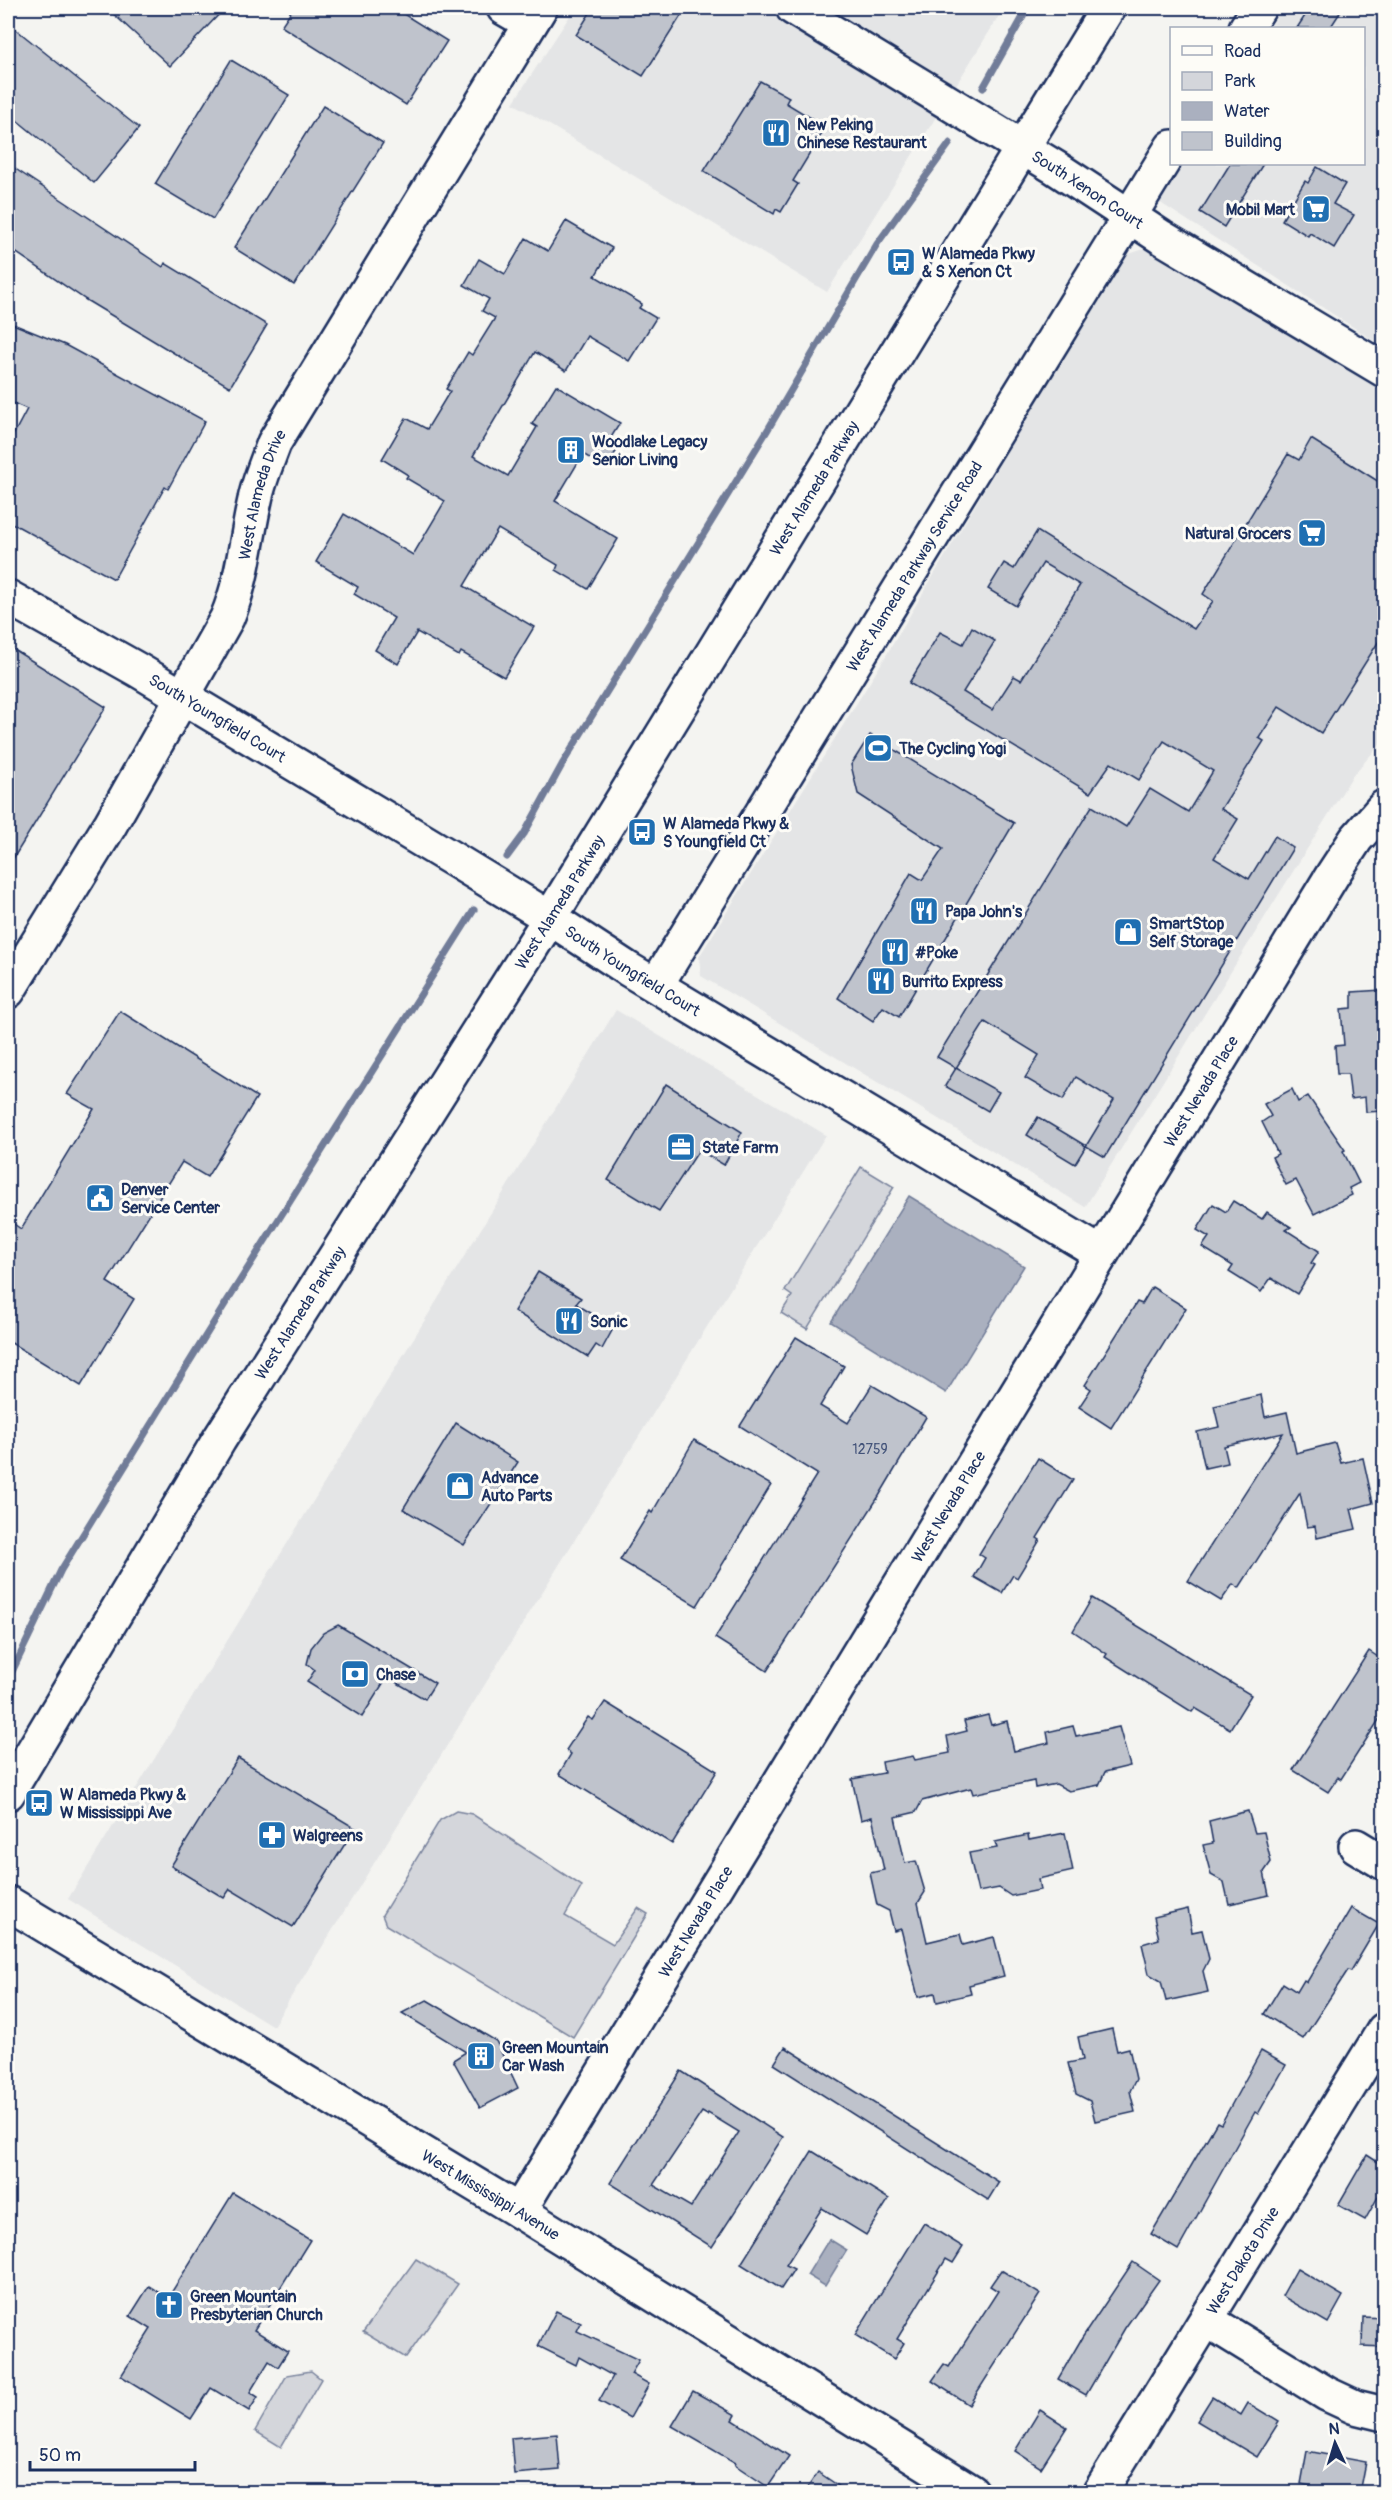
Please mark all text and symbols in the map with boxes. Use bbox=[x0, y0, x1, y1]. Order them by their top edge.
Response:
legend bbox=[1170, 27, 1365, 165]
text: Road bbox=[1224, 40, 1261, 63]
text: Park bbox=[1224, 70, 1256, 93]
text: Water bbox=[1224, 100, 1270, 123]
place label: New Peking Chinese Restaurant bbox=[797, 115, 927, 153]
restaurant icon: New Peking Chinese Restaurant bbox=[760, 117, 792, 149]
text: Building bbox=[1224, 130, 1282, 153]
street label: South Xenon Court bbox=[1028, 147, 1147, 234]
supermarket icon: Mobil Mart bbox=[1300, 193, 1332, 225]
place label: Mobil Mart bbox=[1226, 200, 1296, 220]
place label: W Alameda Pkwy & S Xenon Ct bbox=[922, 244, 1035, 282]
bus stop icon: W Alameda Pkwy & S Xenon Ct bbox=[885, 246, 917, 278]
street label: West Alameda Parkway bbox=[766, 417, 864, 559]
street label: West Alameda Drive bbox=[235, 426, 291, 562]
place label: Woodlake Legacy Senior Living bbox=[592, 432, 708, 470]
building icon: Woodlake Legacy Senior Living bbox=[555, 434, 587, 466]
street label: West Alameda Parkway Service Road bbox=[842, 458, 987, 676]
supermarket icon: Natural Grocers bbox=[1296, 517, 1328, 549]
place label: Natural Grocers bbox=[1185, 524, 1292, 544]
street label: South Youngfield Court bbox=[145, 670, 290, 768]
sports icon: The Cycling Yogi bbox=[862, 732, 894, 764]
place label: The Cycling Yogi bbox=[898, 739, 1006, 759]
place label: W Alameda Pkwy & S Youngfield Ct bbox=[663, 814, 789, 852]
bus stop icon: W Alameda Pkwy & S Youngfield Ct bbox=[626, 816, 658, 848]
street label: West Alameda Parkway bbox=[511, 831, 610, 973]
restaurant icon: Papa John's bbox=[908, 895, 940, 927]
place label: Papa John's bbox=[945, 902, 1023, 922]
place label: SmartStop Self Storage bbox=[1149, 914, 1235, 952]
shop icon: SmartStop Self Storage bbox=[1112, 916, 1144, 948]
street label: South Youngfield Court bbox=[561, 921, 704, 1021]
restaurant icon: #Poke bbox=[879, 936, 911, 968]
place label: #Poke bbox=[915, 943, 959, 963]
restaurant icon: Burrito Express bbox=[865, 965, 897, 997]
place label: Burrito Express bbox=[902, 972, 1003, 992]
street label: West Nevada Place bbox=[1160, 1032, 1243, 1151]
office icon: State Farm bbox=[665, 1131, 697, 1163]
place label: State Farm bbox=[702, 1138, 779, 1158]
place label: Denver Service Center bbox=[121, 1180, 220, 1218]
public building icon: Denver Service Center bbox=[84, 1182, 116, 1214]
street label: West Alameda Parkway bbox=[251, 1243, 350, 1384]
restaurant icon: Sonic bbox=[553, 1305, 585, 1337]
place label: Sonic bbox=[590, 1312, 628, 1332]
house number: 12759 bbox=[852, 1441, 888, 1458]
street label: West Nevada Place bbox=[907, 1447, 990, 1566]
place label: Advance Auto Parts bbox=[481, 1468, 553, 1506]
shop icon: Advance Auto Parts bbox=[444, 1470, 476, 1502]
bank icon: Chase bbox=[339, 1658, 371, 1690]
place label: Chase bbox=[376, 1665, 417, 1685]
place label: W Alameda Pkwy & W Mississippi Ave bbox=[60, 1785, 186, 1823]
bus stop icon: W Alameda Pkwy & W Mississippi Ave bbox=[23, 1787, 55, 1819]
pharmacy icon: Walgreens bbox=[256, 1819, 288, 1851]
place label: Walgreens bbox=[293, 1826, 364, 1846]
street label: West Nevada Place bbox=[655, 1862, 738, 1981]
place label: Green Mountain Car Wash bbox=[502, 2038, 609, 2076]
building icon: Green Mountain Car Wash bbox=[465, 2040, 497, 2072]
street label: West Mississippi Avenue bbox=[418, 2146, 563, 2245]
street label: West Dakota Drive bbox=[1203, 2203, 1284, 2318]
place label: Green Mountain Presbyterian Church bbox=[190, 2287, 323, 2325]
church icon: Green Mountain Presbyterian Church bbox=[153, 2289, 185, 2321]
north arrow bbox=[1305, 2413, 1365, 2473]
text: N bbox=[1328, 2419, 1340, 2439]
scale bar bbox=[30, 2434, 195, 2472]
text: 50 m bbox=[39, 2444, 81, 2467]

